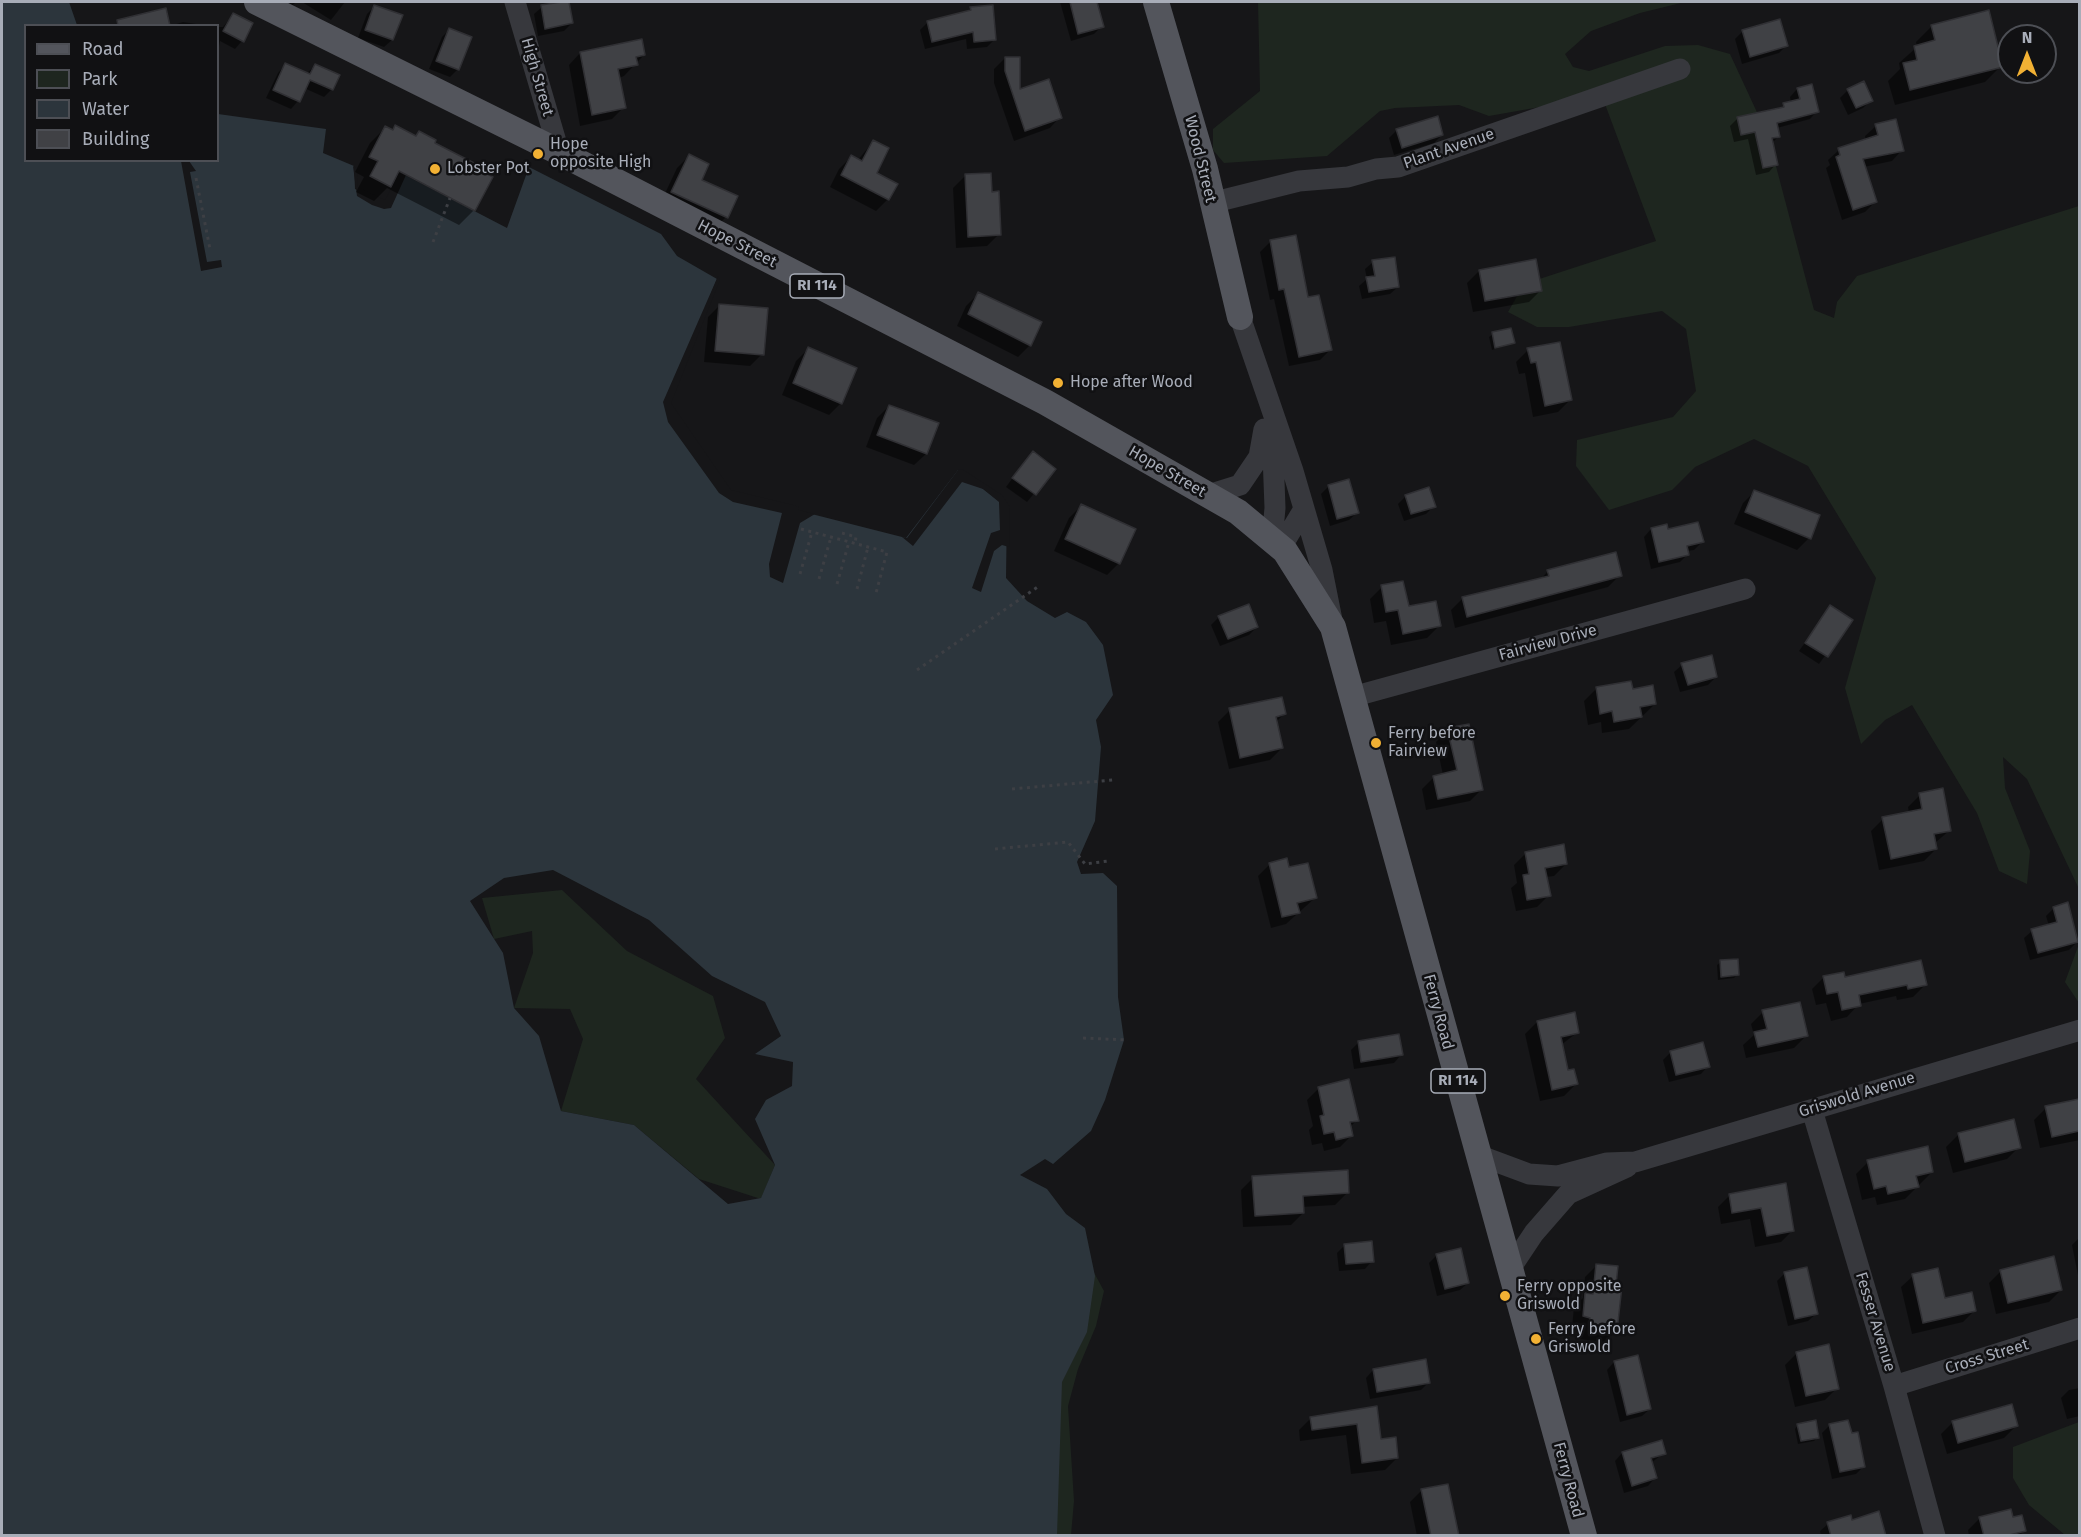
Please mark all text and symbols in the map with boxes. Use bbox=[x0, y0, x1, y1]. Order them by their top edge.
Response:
legend bbox=[24, 24, 219, 162]
north arrow bbox=[1997, 24, 2057, 84]
text: N bbox=[2022, 28, 2032, 47]
street label: High Street bbox=[517, 36, 557, 118]
text: Road bbox=[82, 38, 124, 60]
text: Park bbox=[82, 68, 117, 90]
text: Water bbox=[82, 98, 129, 120]
street label: Wood Street bbox=[1180, 114, 1220, 204]
street label: Plant Avenue bbox=[1401, 124, 1497, 174]
text: Building bbox=[82, 128, 149, 150]
place label: Hope opposite High bbox=[550, 135, 651, 173]
marker: Hope opposite High bbox=[531, 147, 545, 161]
place label: Lobster Pot bbox=[447, 159, 529, 179]
marker: Lobster Pot bbox=[428, 162, 442, 176]
street label: Hope Street bbox=[694, 216, 780, 272]
road number: RI 114 bbox=[790, 274, 844, 298]
place label: Hope after Wood bbox=[1070, 373, 1193, 393]
marker: Hope after Wood bbox=[1051, 376, 1065, 390]
street label: Hope Street bbox=[1125, 442, 1209, 502]
street label: Fairview Drive bbox=[1497, 621, 1599, 665]
place label: Ferry before Fairview bbox=[1388, 724, 1476, 762]
marker: Ferry before Fairview bbox=[1369, 736, 1383, 750]
street label: Ferry Road bbox=[1419, 972, 1457, 1052]
street label: Griswold Avenue bbox=[1797, 1068, 1917, 1122]
road number: RI 114 bbox=[1431, 1069, 1485, 1093]
street label: Fesser Avenue bbox=[1851, 1270, 1899, 1374]
place label: Ferry opposite Griswold bbox=[1517, 1277, 1621, 1315]
marker: Ferry opposite Griswold bbox=[1498, 1289, 1512, 1303]
place label: Ferry before Griswold bbox=[1548, 1320, 1636, 1358]
marker: Ferry before Griswold bbox=[1529, 1332, 1543, 1346]
street label: Cross Street bbox=[1943, 1335, 2031, 1379]
street label: Ferry Road bbox=[1549, 1440, 1587, 1520]

